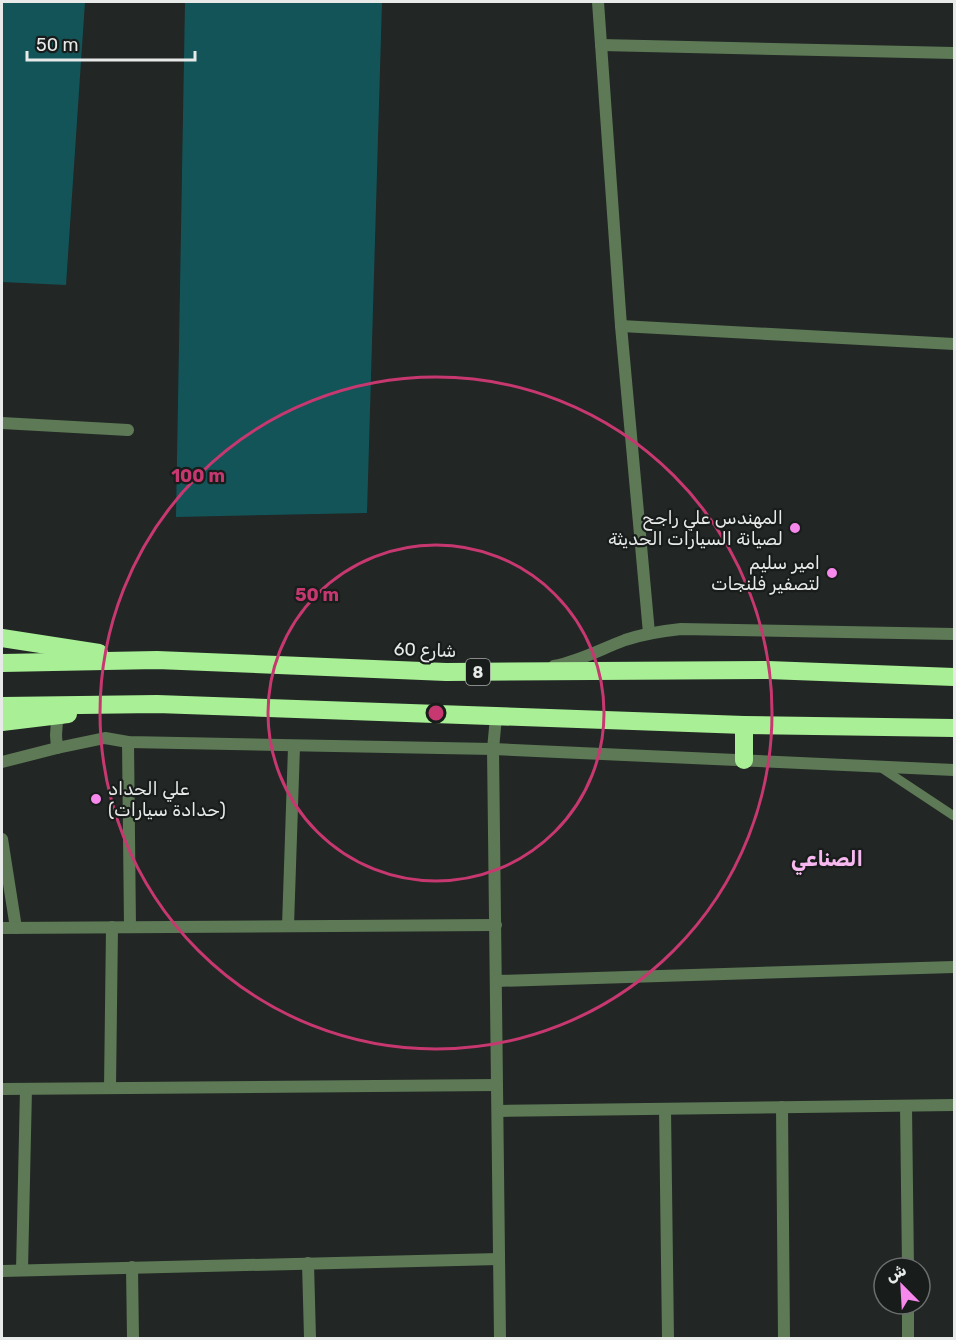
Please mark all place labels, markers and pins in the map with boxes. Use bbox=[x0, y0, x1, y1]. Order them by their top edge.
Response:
place label: المهندس علي راجح لصيانة السيارات الحديثة bbox=[608, 507, 783, 550]
marker: المهندس علي راجح لصيانة السيارات الحديثة bbox=[788, 521, 802, 535]
place label: امير سليم لتصفير فلنجات bbox=[711, 552, 820, 595]
marker: امير سليم لتصفير فلنجات bbox=[825, 566, 839, 580]
centre of rings bbox=[426, 703, 446, 723]
place label: علي الحداد (حدادة سيارات) bbox=[108, 778, 226, 821]
marker: علي الحداد (حدادة سيارات) bbox=[89, 792, 103, 806]

